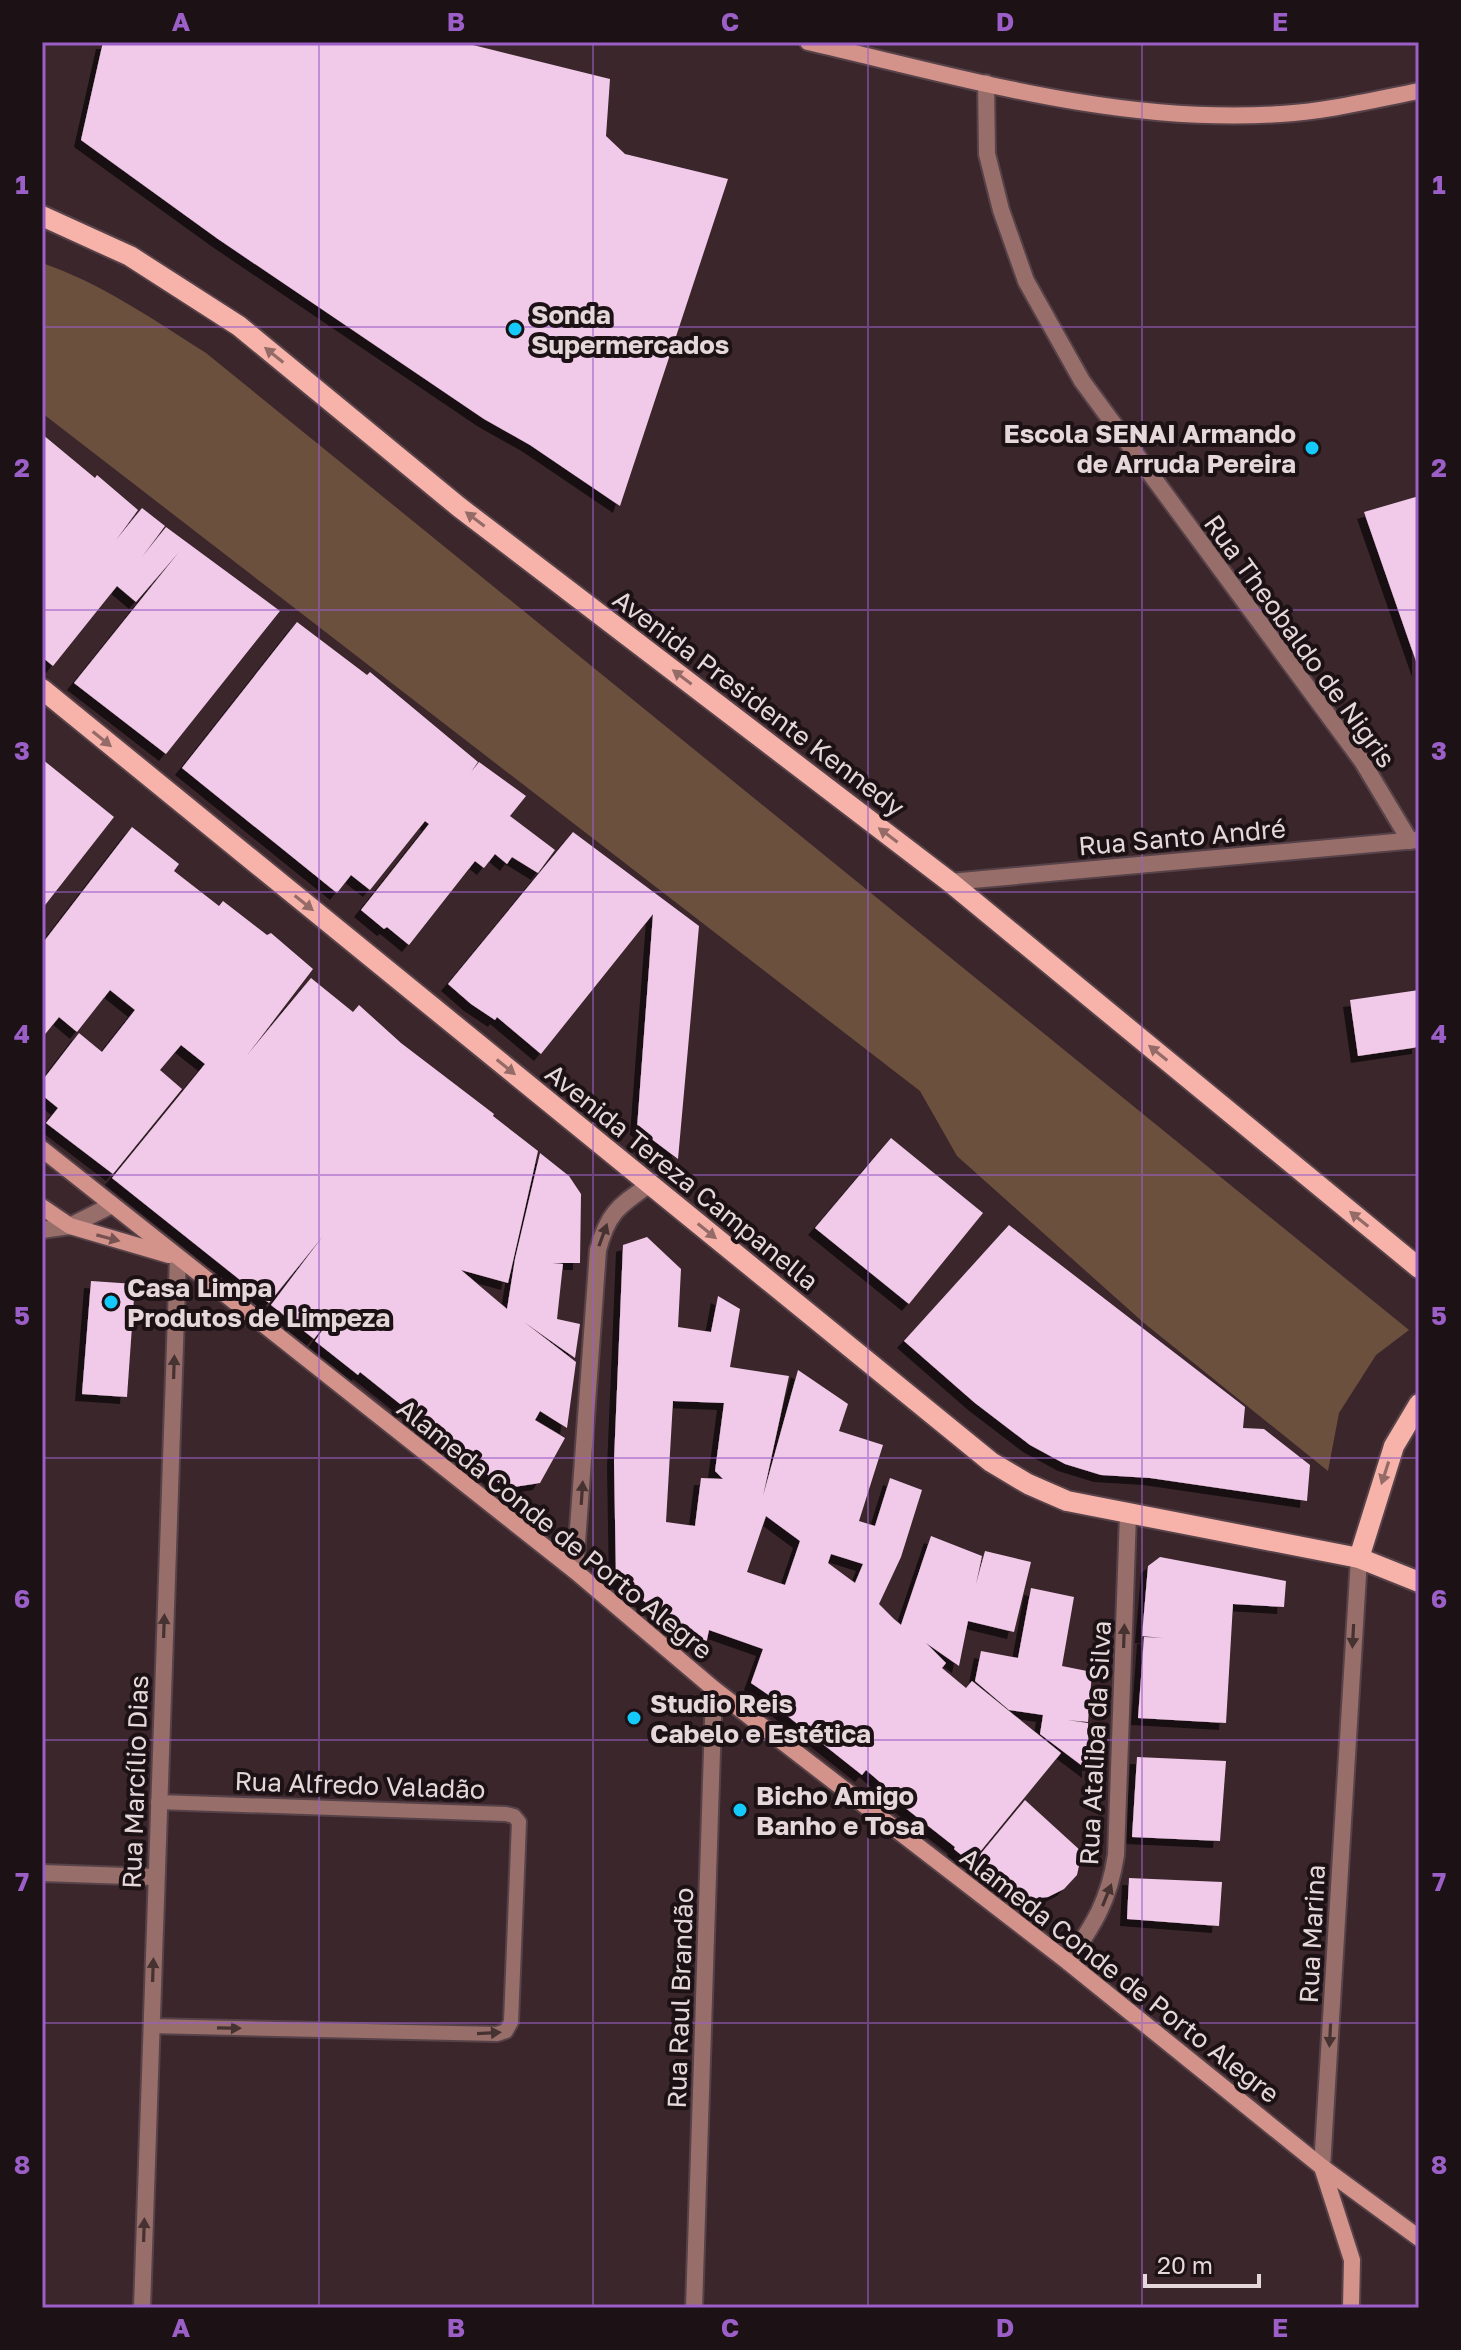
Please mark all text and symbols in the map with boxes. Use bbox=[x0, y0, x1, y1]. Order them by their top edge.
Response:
text: A bbox=[172, 6, 191, 37]
text: B bbox=[447, 6, 465, 37]
text: C bbox=[721, 6, 739, 37]
text: D bbox=[996, 6, 1014, 37]
text: E bbox=[1272, 6, 1288, 37]
text: 1 bbox=[15, 169, 29, 200]
text: 1 bbox=[1432, 169, 1446, 200]
place label: Sonda Supermercados bbox=[531, 299, 729, 360]
marker: Sonda Supermercados bbox=[506, 320, 524, 338]
one-way arrow bbox=[264, 347, 284, 364]
place label: Escola SENAI Armando de Arruda Pereira bbox=[1003, 418, 1296, 479]
marker: Escola SENAI Armando de Arruda Pereira bbox=[1303, 439, 1321, 457]
text: 2 bbox=[14, 452, 30, 483]
text: 2 bbox=[1431, 452, 1447, 483]
street label: Rua Theobaldo de Nigris bbox=[1198, 509, 1402, 773]
one-way arrow bbox=[465, 512, 485, 528]
street label: Avenida Presidente Kennedy bbox=[607, 583, 911, 823]
one-way arrow bbox=[672, 670, 692, 686]
one-way arrow bbox=[92, 730, 112, 747]
text: 3 bbox=[14, 735, 30, 766]
text: 3 bbox=[1431, 735, 1447, 766]
street label: Rua Santo André bbox=[1077, 812, 1287, 862]
one-way arrow bbox=[878, 828, 898, 844]
one-way arrow bbox=[294, 894, 314, 911]
text: 4 bbox=[14, 1018, 30, 1049]
text: 4 bbox=[1431, 1018, 1447, 1049]
one-way arrow bbox=[1148, 1046, 1168, 1062]
street label: Avenida Tereza Campanella bbox=[539, 1057, 825, 1297]
one-way arrow bbox=[496, 1058, 516, 1075]
one-way arrow bbox=[1349, 1211, 1369, 1228]
one-way arrow bbox=[697, 1222, 717, 1239]
one-way arrow bbox=[598, 1223, 610, 1247]
one-way arrow bbox=[96, 1232, 120, 1245]
place label: Casa Limpa Produtos de Limpeza bbox=[127, 1272, 390, 1333]
marker: Casa Limpa Produtos de Limpeza bbox=[102, 1293, 120, 1311]
text: 5 bbox=[14, 1300, 30, 1331]
text: 5 bbox=[1431, 1300, 1447, 1331]
one-way arrow bbox=[167, 1354, 180, 1379]
street label: Alameda Conde de Porto Alegre bbox=[391, 1392, 719, 1666]
one-way arrow bbox=[1378, 1461, 1391, 1485]
one-way arrow bbox=[575, 1480, 588, 1505]
text: 6 bbox=[14, 1583, 30, 1614]
text: 6 bbox=[1431, 1583, 1447, 1614]
one-way arrow bbox=[158, 1613, 171, 1638]
street label: Rua Ataliba da Silva bbox=[1073, 1620, 1117, 1866]
one-way arrow bbox=[1117, 1623, 1130, 1648]
one-way arrow bbox=[1347, 1624, 1360, 1649]
street label: Rua Marcílio Dias bbox=[116, 1675, 154, 1889]
place label: Studio Reis Cabelo e Estética bbox=[650, 1688, 871, 1749]
marker: Studio Reis Cabelo e Estética bbox=[625, 1709, 643, 1727]
street label: Rua Alfredo Valadão bbox=[234, 1765, 486, 1805]
place label: Bicho Amigo Banho e Tosa bbox=[756, 1780, 925, 1841]
marker: Bicho Amigo Banho e Tosa bbox=[731, 1801, 749, 1819]
street label: Alameda Conde de Porto Alegre bbox=[954, 1841, 1286, 2109]
street label: Rua Marina bbox=[1293, 1864, 1331, 2004]
text: 7 bbox=[15, 1866, 29, 1897]
text: 7 bbox=[1432, 1866, 1446, 1897]
one-way arrow bbox=[1101, 1883, 1114, 1907]
street label: Rua Raul Brandão bbox=[661, 1887, 699, 2109]
one-way arrow bbox=[146, 1957, 159, 1982]
one-way arrow bbox=[217, 2021, 242, 2034]
one-way arrow bbox=[1323, 2023, 1336, 2048]
one-way arrow bbox=[477, 2026, 502, 2039]
text: 8 bbox=[14, 2149, 30, 2180]
text: 8 bbox=[1431, 2149, 1447, 2180]
one-way arrow bbox=[138, 2217, 151, 2242]
scale bar bbox=[1145, 2238, 1259, 2288]
text: 20 m bbox=[1157, 2250, 1213, 2279]
text: A bbox=[172, 2312, 191, 2343]
text: B bbox=[447, 2312, 465, 2343]
text: C bbox=[721, 2312, 739, 2343]
text: D bbox=[996, 2312, 1014, 2343]
text: E bbox=[1272, 2312, 1288, 2343]

